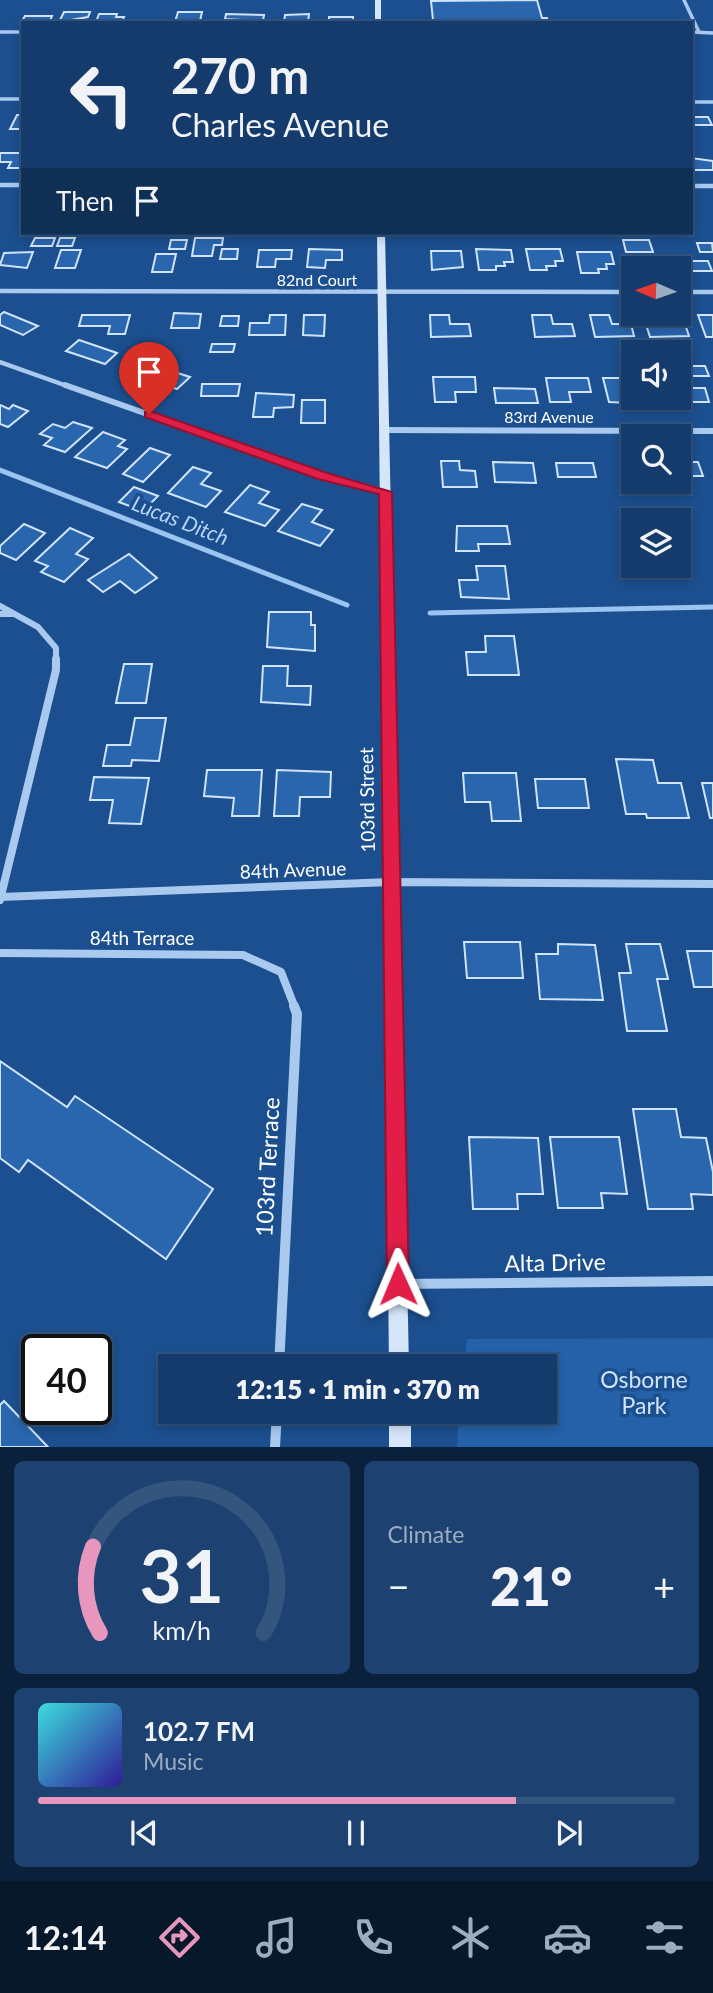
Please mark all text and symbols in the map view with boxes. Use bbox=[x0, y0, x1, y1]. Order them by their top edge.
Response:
text: 270 m bbox=[171, 46, 309, 104]
icon: left bbox=[56, 49, 147, 140]
text: Charles Avenue bbox=[171, 105, 389, 144]
icon: arrive bbox=[128, 182, 166, 220]
text: Then bbox=[56, 185, 114, 217]
north arrow bbox=[621, 256, 691, 326]
map controls bbox=[621, 256, 691, 578]
street label: 82nd Court bbox=[277, 270, 358, 289]
button: sound bbox=[621, 340, 691, 410]
pin bbox=[119, 342, 179, 414]
icon: arrive bbox=[130, 353, 168, 391]
street label: 83rd Avenue bbox=[504, 407, 594, 426]
button: search bbox=[621, 424, 691, 494]
water label: Lucas Ditch bbox=[129, 490, 232, 549]
button: layers bbox=[621, 508, 691, 578]
street label: 103rd Street bbox=[354, 747, 379, 853]
street label: 84th Avenue bbox=[239, 856, 347, 883]
street label: 84th Terrace bbox=[90, 926, 194, 949]
street label: 103rd Terrace bbox=[249, 1096, 285, 1238]
position arrow bbox=[361, 1247, 435, 1321]
street label: Alta Drive bbox=[504, 1247, 606, 1277]
speed limit sign: 40 bbox=[21, 1334, 112, 1425]
park label: Osborne Park bbox=[600, 1365, 688, 1419]
text: 12:15 · 1 min · 370 m bbox=[235, 1373, 480, 1405]
text: Climate bbox=[388, 1520, 464, 1548]
text: 31 bbox=[140, 1532, 224, 1620]
text: 21° bbox=[490, 1555, 572, 1617]
text: − bbox=[388, 1563, 410, 1609]
text: + bbox=[653, 1563, 675, 1609]
text: km/h bbox=[152, 1615, 211, 1645]
text: 102.7 FM bbox=[143, 1715, 255, 1747]
text: Music bbox=[143, 1747, 203, 1775]
icon: previous bbox=[125, 1814, 163, 1852]
icon: pause bbox=[337, 1814, 375, 1852]
icon: next bbox=[550, 1814, 588, 1852]
icon: directions bbox=[155, 1913, 204, 1962]
icon: music bbox=[252, 1913, 301, 1962]
icon: phone bbox=[349, 1913, 398, 1962]
icon: climate bbox=[446, 1913, 495, 1962]
icon: car bbox=[543, 1913, 592, 1962]
icon: filters bbox=[640, 1913, 689, 1962]
text: 12:14 bbox=[24, 1918, 107, 1957]

